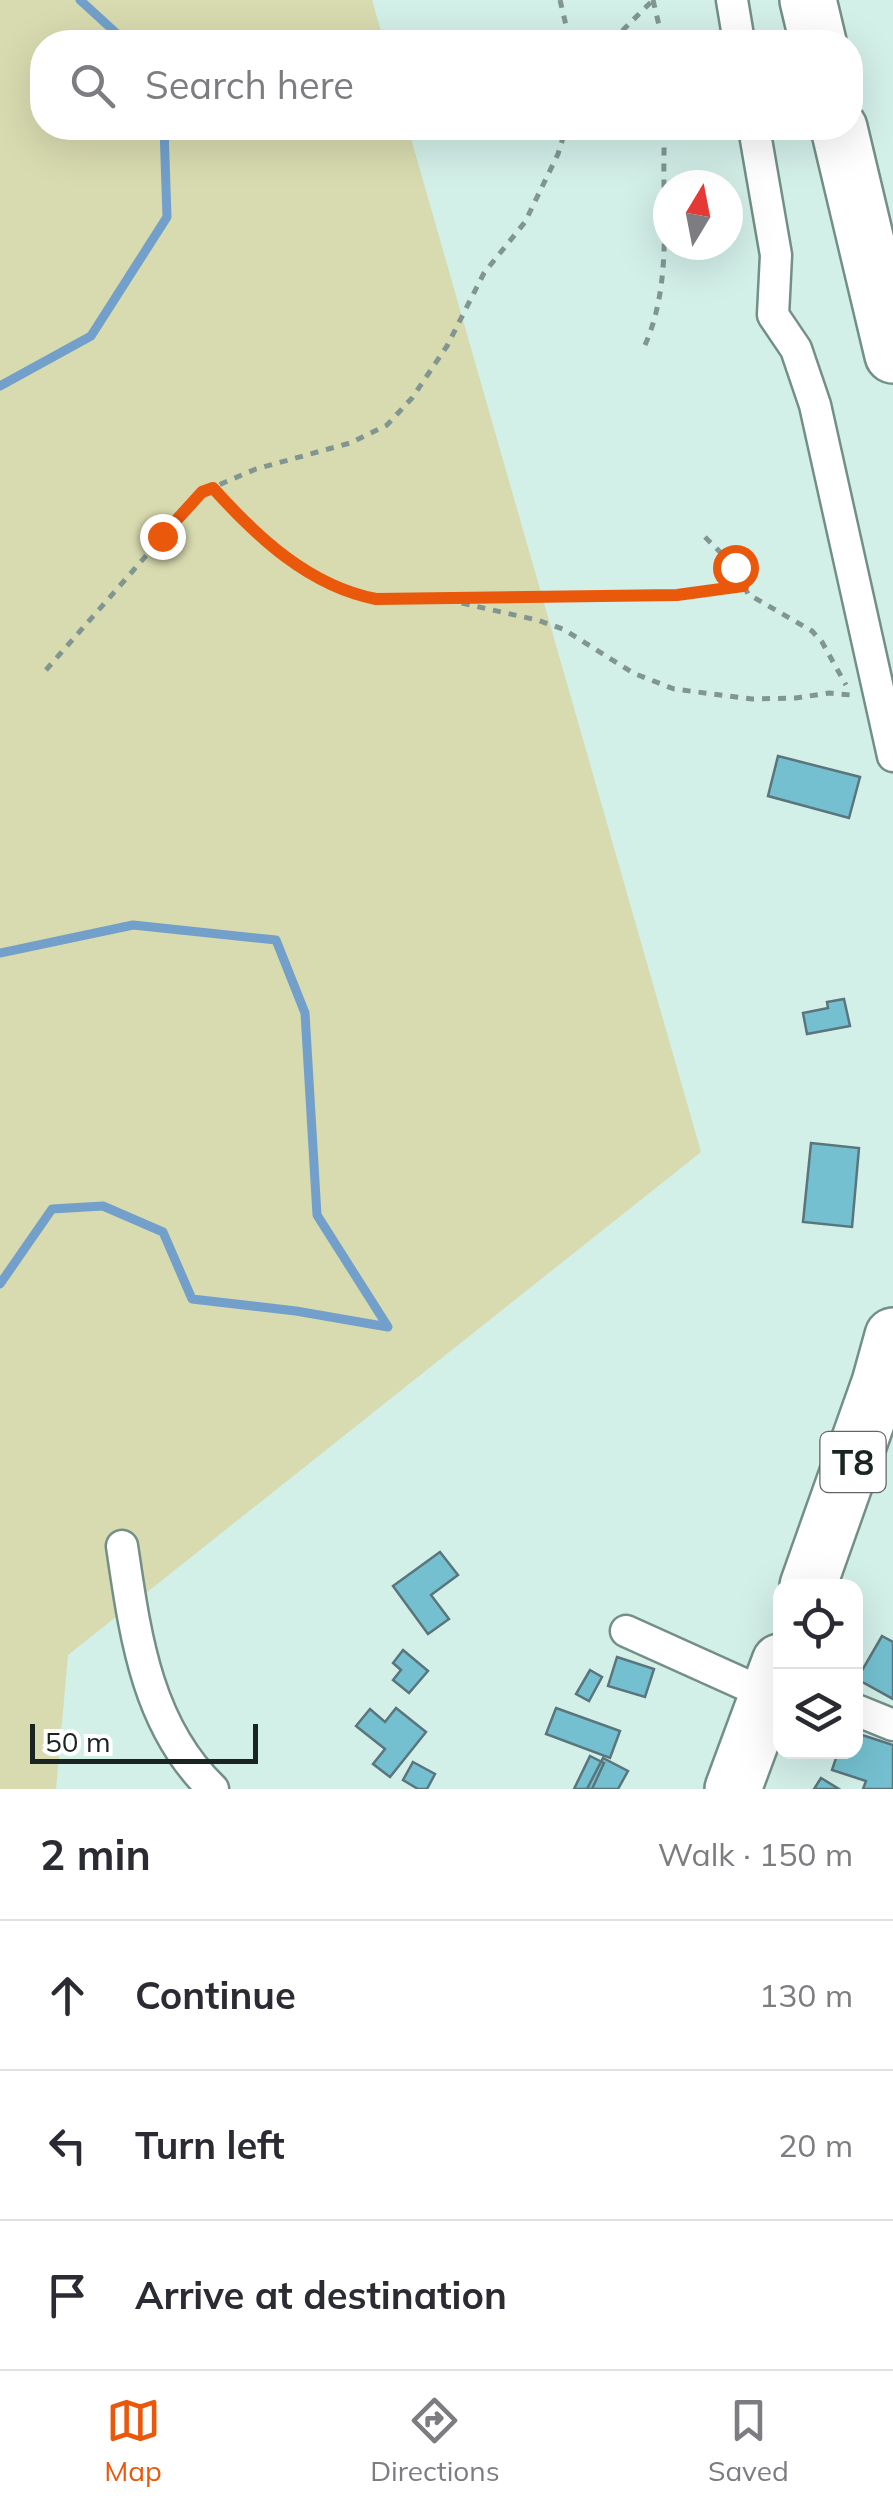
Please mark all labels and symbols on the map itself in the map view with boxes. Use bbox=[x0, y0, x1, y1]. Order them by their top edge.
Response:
north arrow bbox=[653, 170, 743, 260]
route end bbox=[140, 514, 186, 560]
route start bbox=[713, 545, 759, 591]
road number: T8 bbox=[820, 1432, 886, 1492]
scale bar bbox=[30, 1719, 258, 1764]

